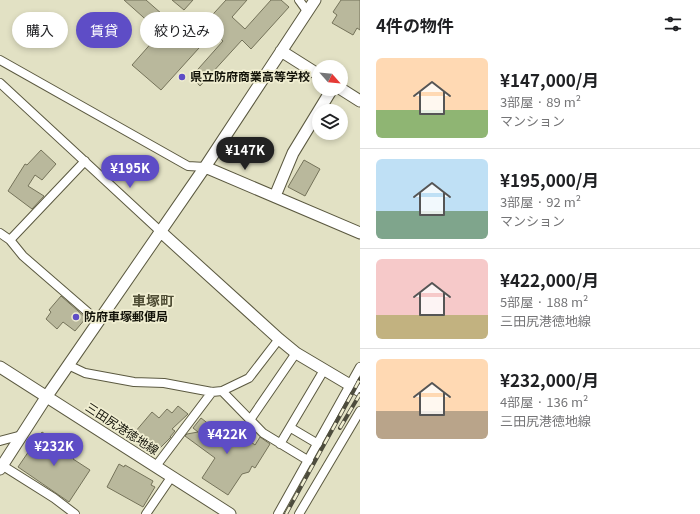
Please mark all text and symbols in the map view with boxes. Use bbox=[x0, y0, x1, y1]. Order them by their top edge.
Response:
chip: 購入 bbox=[12, 12, 68, 48]
chip: 賃貸 bbox=[76, 12, 132, 48]
chip: 絞り込み bbox=[140, 12, 224, 48]
text: 4件の物件 bbox=[376, 12, 454, 37]
icon: filters bbox=[662, 13, 684, 35]
north arrow bbox=[312, 60, 348, 96]
map controls bbox=[312, 60, 348, 140]
place label: 県立防府商業高等学校 bbox=[190, 67, 310, 84]
text: ¥147,000/月 bbox=[500, 67, 599, 92]
marker: 県立防府商業高等学校 bbox=[177, 72, 187, 82]
icon: home bbox=[408, 74, 456, 122]
text: 3部屋 · 89 m² bbox=[500, 92, 581, 111]
button: layers bbox=[312, 104, 348, 140]
text: マンション bbox=[500, 111, 565, 130]
pin: ¥147K bbox=[217, 137, 273, 171]
text: ¥147K bbox=[225, 140, 265, 159]
pin: ¥195K bbox=[102, 155, 158, 189]
text: ¥195K bbox=[110, 158, 150, 177]
text: ¥195,000/月 bbox=[500, 167, 599, 192]
icon: home bbox=[408, 175, 456, 223]
text: 3部屋 · 92 m² bbox=[500, 192, 581, 211]
text: マンション bbox=[500, 211, 565, 230]
text: ¥422,000/月 bbox=[500, 267, 599, 292]
icon: home bbox=[408, 275, 456, 323]
district label: 車塚町 bbox=[132, 290, 174, 310]
text: 5部屋 · 188 m² bbox=[500, 292, 588, 311]
place label: 防府車塚郵便局 bbox=[84, 307, 168, 324]
text: 三田尻港徳地線 bbox=[500, 311, 591, 330]
marker: 防府車塚郵便局 bbox=[71, 312, 81, 322]
text: ¥232,000/月 bbox=[500, 367, 599, 392]
icon: home bbox=[408, 375, 456, 423]
text: 4部屋 · 136 m² bbox=[500, 392, 588, 411]
street label: 三田尻港徳地線 bbox=[83, 398, 163, 458]
text: 三田尻港徳地線 bbox=[500, 411, 591, 430]
pin: ¥422K bbox=[199, 421, 255, 455]
text: ¥422K bbox=[207, 424, 247, 443]
pin: ¥232K bbox=[26, 433, 82, 467]
text: ¥232K bbox=[34, 436, 74, 455]

